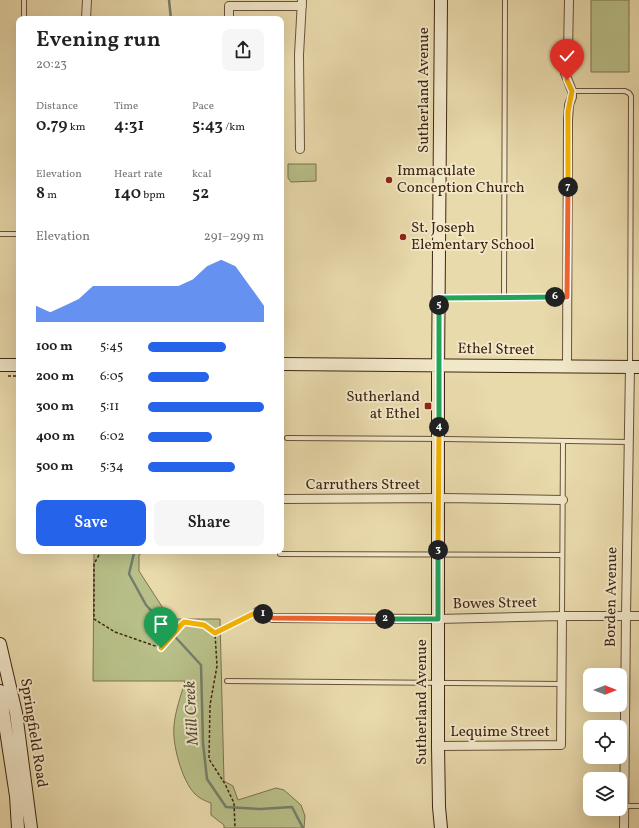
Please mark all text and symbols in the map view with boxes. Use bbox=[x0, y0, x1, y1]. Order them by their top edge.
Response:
text: Evening run bbox=[36, 25, 161, 56]
street label: Sutherland Avenue bbox=[414, 27, 435, 153]
button: share bbox=[222, 29, 264, 71]
pin bbox=[550, 39, 584, 80]
icon: check bbox=[556, 45, 578, 67]
text: 20:23 bbox=[36, 56, 67, 74]
text: Distance bbox=[36, 99, 78, 114]
text: Time bbox=[114, 99, 138, 114]
text: Pace bbox=[192, 99, 214, 114]
text: 0.79 bbox=[36, 114, 68, 137]
text: 4:31 bbox=[114, 114, 144, 137]
text: 5:43 bbox=[192, 114, 223, 137]
text: km bbox=[68, 120, 85, 135]
text: /km bbox=[223, 120, 245, 135]
place label: Immaculate Conception Church bbox=[397, 161, 525, 199]
text: Elevation bbox=[36, 167, 82, 182]
text: Heart rate bbox=[114, 167, 163, 182]
text: kcal bbox=[192, 167, 212, 182]
marker: Immaculate Conception Church bbox=[384, 175, 394, 185]
pin: 7 bbox=[558, 177, 578, 197]
text: 7 bbox=[565, 179, 571, 194]
text: 8 bbox=[36, 182, 45, 205]
text: 140 bbox=[114, 182, 141, 205]
text: 52 bbox=[192, 182, 209, 205]
text: m bbox=[45, 188, 57, 203]
text: bpm bbox=[141, 188, 165, 203]
place label: St. Joseph Elementary School bbox=[411, 218, 534, 256]
text: Elevation bbox=[36, 228, 90, 246]
text: 291–299 m bbox=[204, 228, 264, 246]
marker: St. Joseph Elementary School bbox=[398, 232, 408, 242]
pin: 6 bbox=[545, 287, 565, 307]
text: 6 bbox=[552, 289, 558, 304]
pin: 5 bbox=[429, 295, 449, 315]
text: 5 bbox=[436, 297, 442, 312]
text: 100 m bbox=[36, 338, 73, 356]
text: 5:45 bbox=[100, 338, 123, 356]
street label: Ethel Street bbox=[457, 339, 535, 361]
text: 200 m bbox=[36, 368, 74, 386]
text: 6:05 bbox=[100, 368, 124, 386]
place label: Sutherland at Ethel bbox=[346, 387, 420, 425]
text: 300 m bbox=[36, 398, 74, 416]
text: 5:11 bbox=[100, 398, 119, 416]
marker: Sutherland at Ethel bbox=[423, 401, 433, 411]
pin: 4 bbox=[429, 417, 449, 437]
text: 4 bbox=[436, 419, 442, 434]
text: 400 m bbox=[36, 428, 75, 446]
text: 6:02 bbox=[100, 428, 124, 446]
text: 500 m bbox=[36, 458, 73, 476]
text: 5:34 bbox=[100, 458, 124, 476]
street label: Carruthers Street bbox=[306, 475, 420, 496]
button: Save bbox=[36, 500, 146, 546]
button: Share bbox=[154, 500, 264, 546]
pin: 3 bbox=[428, 540, 448, 560]
text: 3 bbox=[435, 542, 441, 557]
street label: Borden Avenue bbox=[601, 547, 623, 647]
street label: Bowes Street bbox=[453, 593, 537, 615]
pin: 1 bbox=[253, 604, 273, 624]
text: 1 bbox=[261, 606, 265, 621]
pin bbox=[144, 607, 178, 648]
pin: 2 bbox=[375, 609, 395, 629]
text: 2 bbox=[382, 611, 388, 626]
icon: arrive bbox=[150, 613, 172, 635]
street label: Sutherland Avenue bbox=[412, 639, 433, 765]
north arrow bbox=[583, 668, 627, 712]
map controls bbox=[583, 668, 627, 816]
street label: Springfield Road bbox=[14, 677, 52, 789]
water label: Mill Creek bbox=[179, 680, 205, 747]
button: locate bbox=[583, 720, 627, 764]
street label: Lequime Street bbox=[450, 722, 550, 743]
button: layers bbox=[583, 772, 627, 816]

